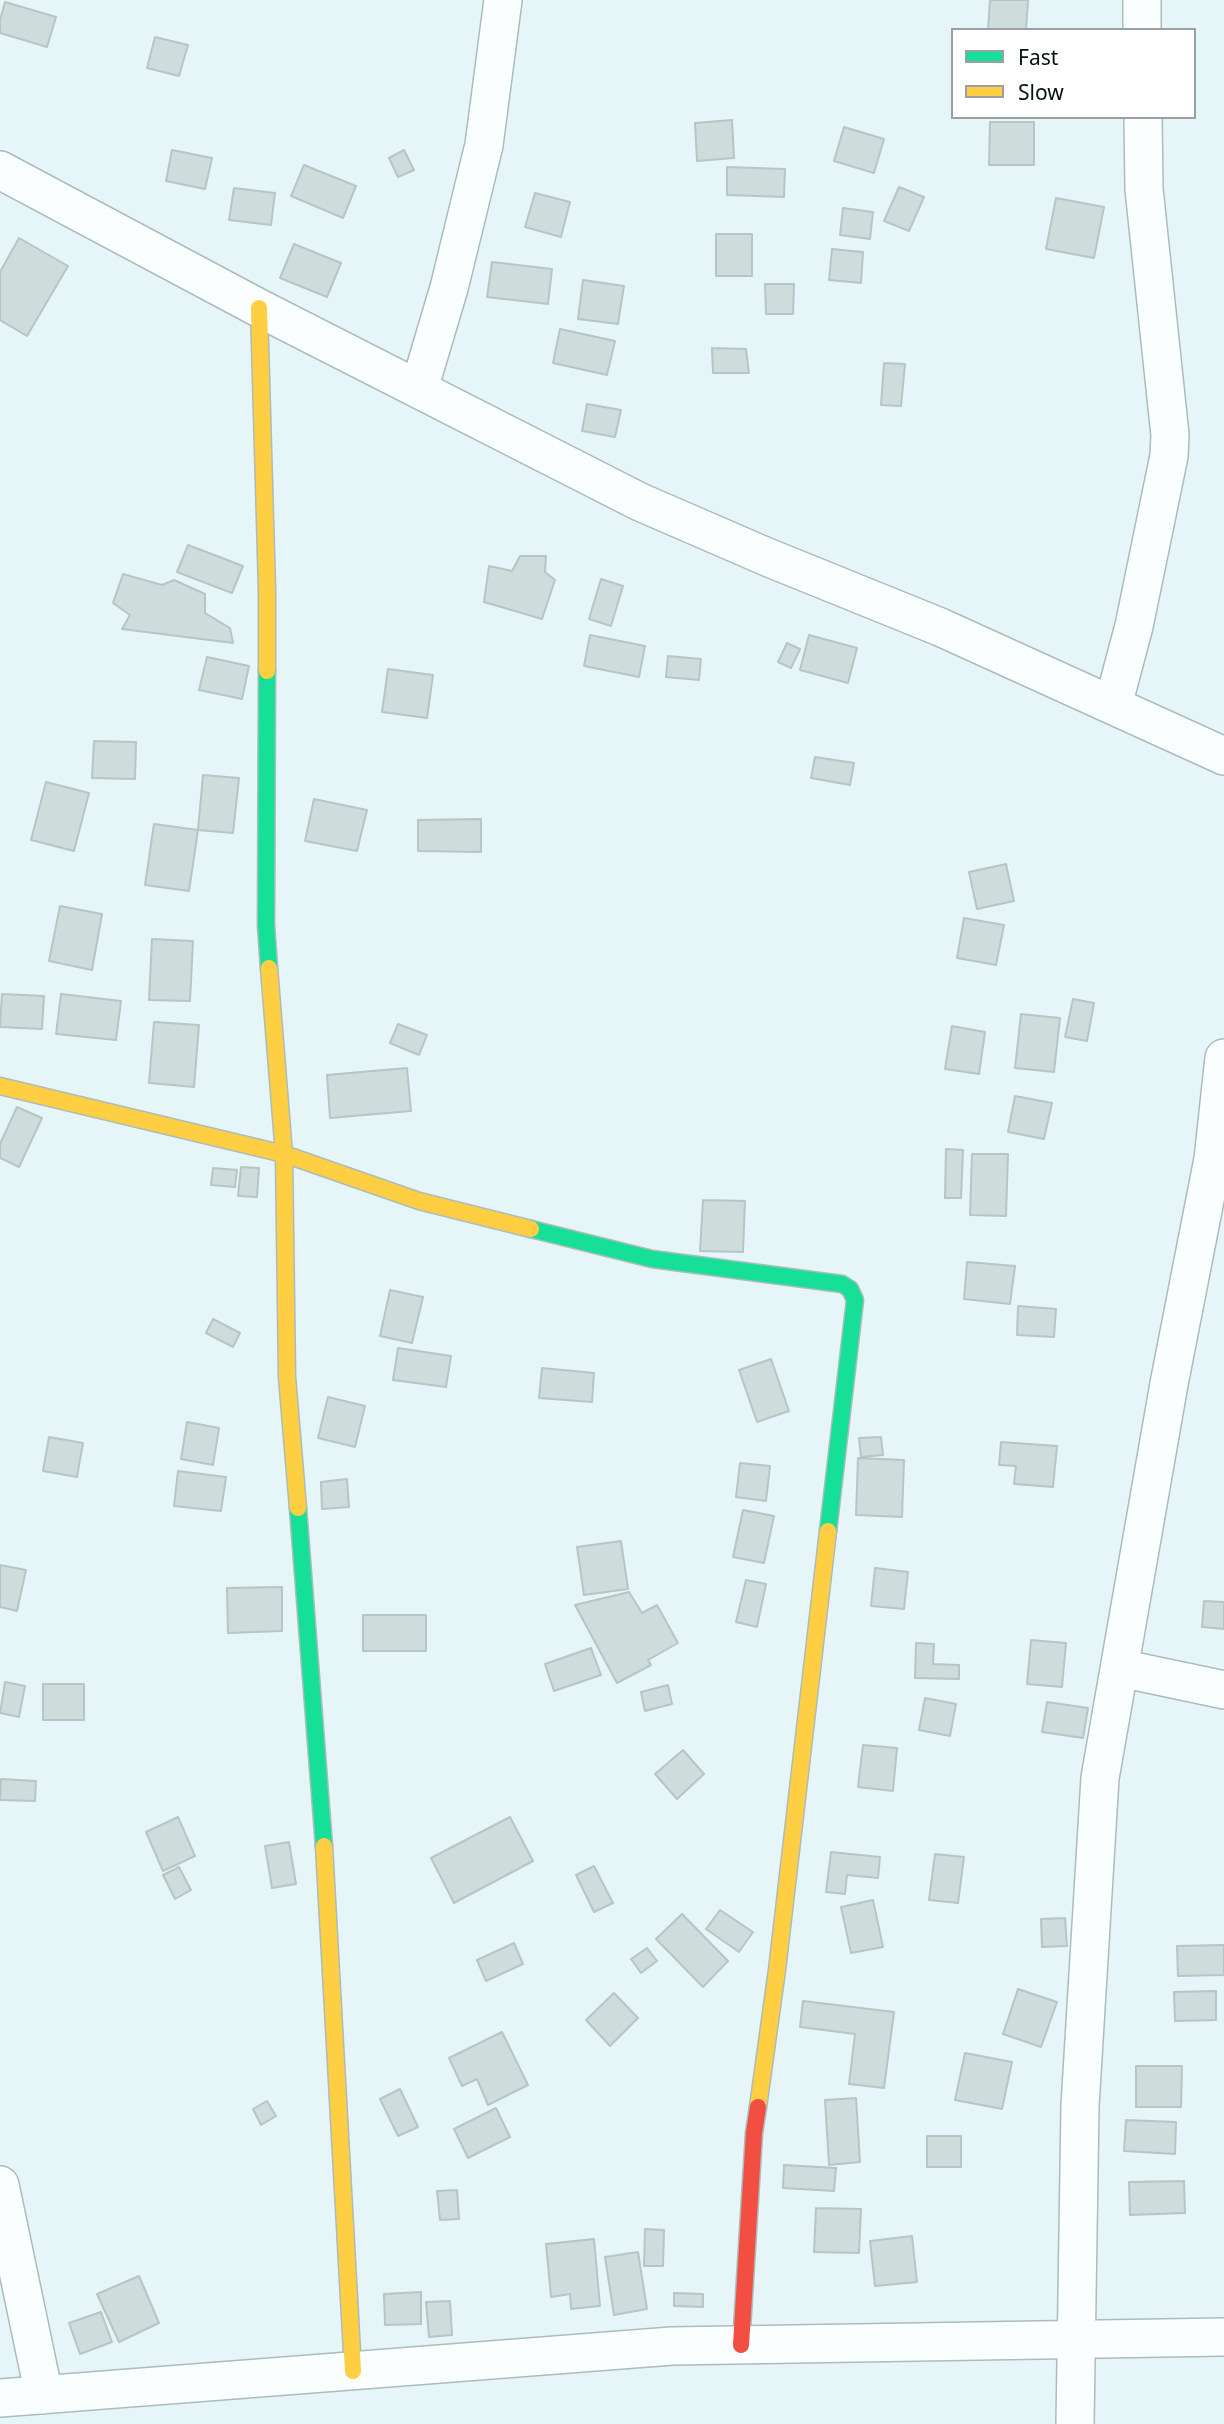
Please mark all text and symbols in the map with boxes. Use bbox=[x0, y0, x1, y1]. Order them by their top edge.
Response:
legend bbox=[951, 28, 1196, 119]
text: Fast bbox=[1018, 43, 1058, 71]
text: Slow bbox=[1018, 78, 1064, 106]

